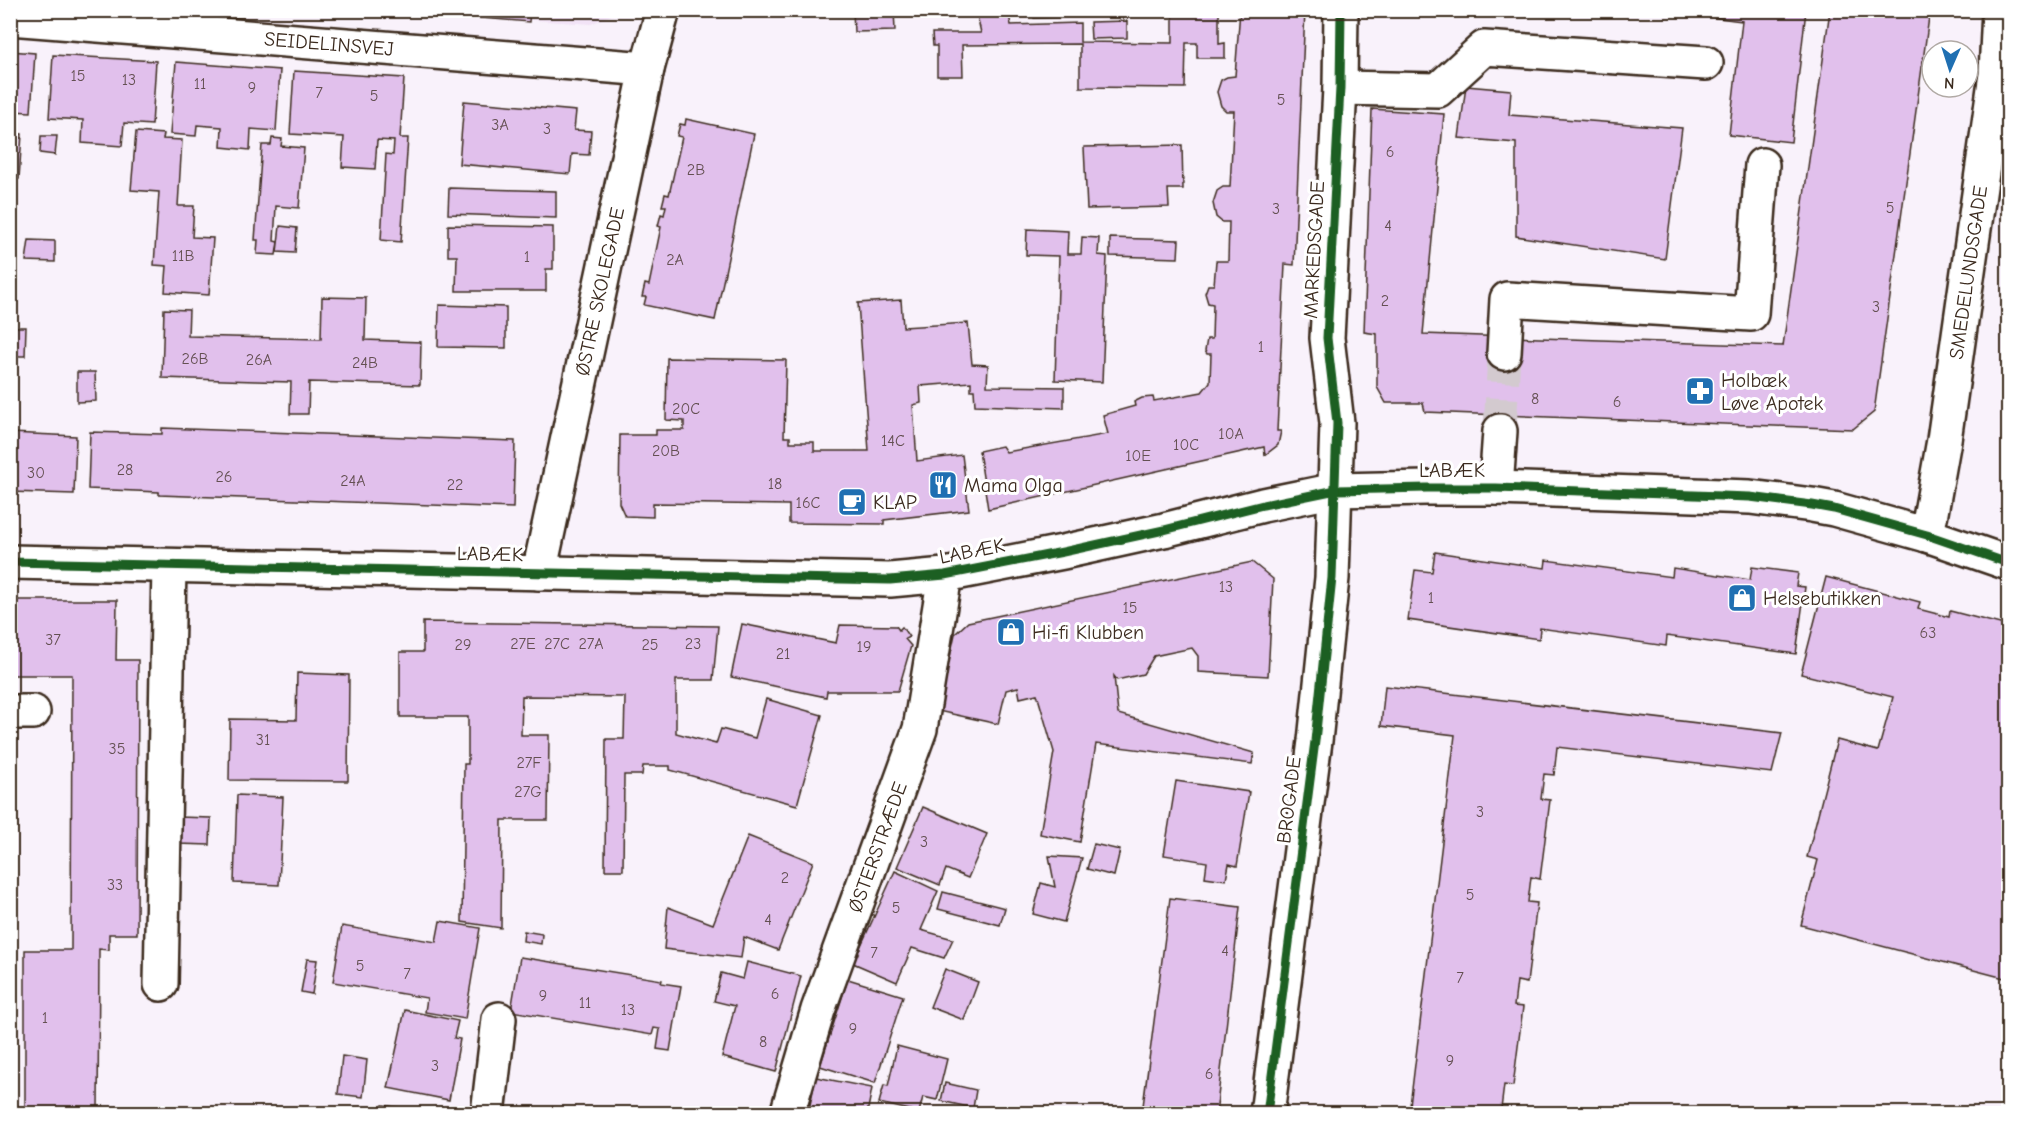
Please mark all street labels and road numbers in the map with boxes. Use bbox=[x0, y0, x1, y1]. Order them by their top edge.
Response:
street label: SEIDELINSVEJ bbox=[263, 27, 394, 60]
street label: MARKEDSGADE bbox=[1299, 181, 1329, 319]
street label: SMEDELUNDSGADE bbox=[1944, 184, 1992, 361]
street label: ØSTRE SKOLEGADE bbox=[570, 205, 629, 378]
street label: LABÆK bbox=[1419, 459, 1485, 482]
street label: LABÆK bbox=[937, 533, 1007, 569]
street label: LABÆK bbox=[457, 542, 523, 566]
street label: BROGADE bbox=[1272, 755, 1306, 845]
street label: ØSTERSTRÆDE bbox=[843, 779, 911, 915]

